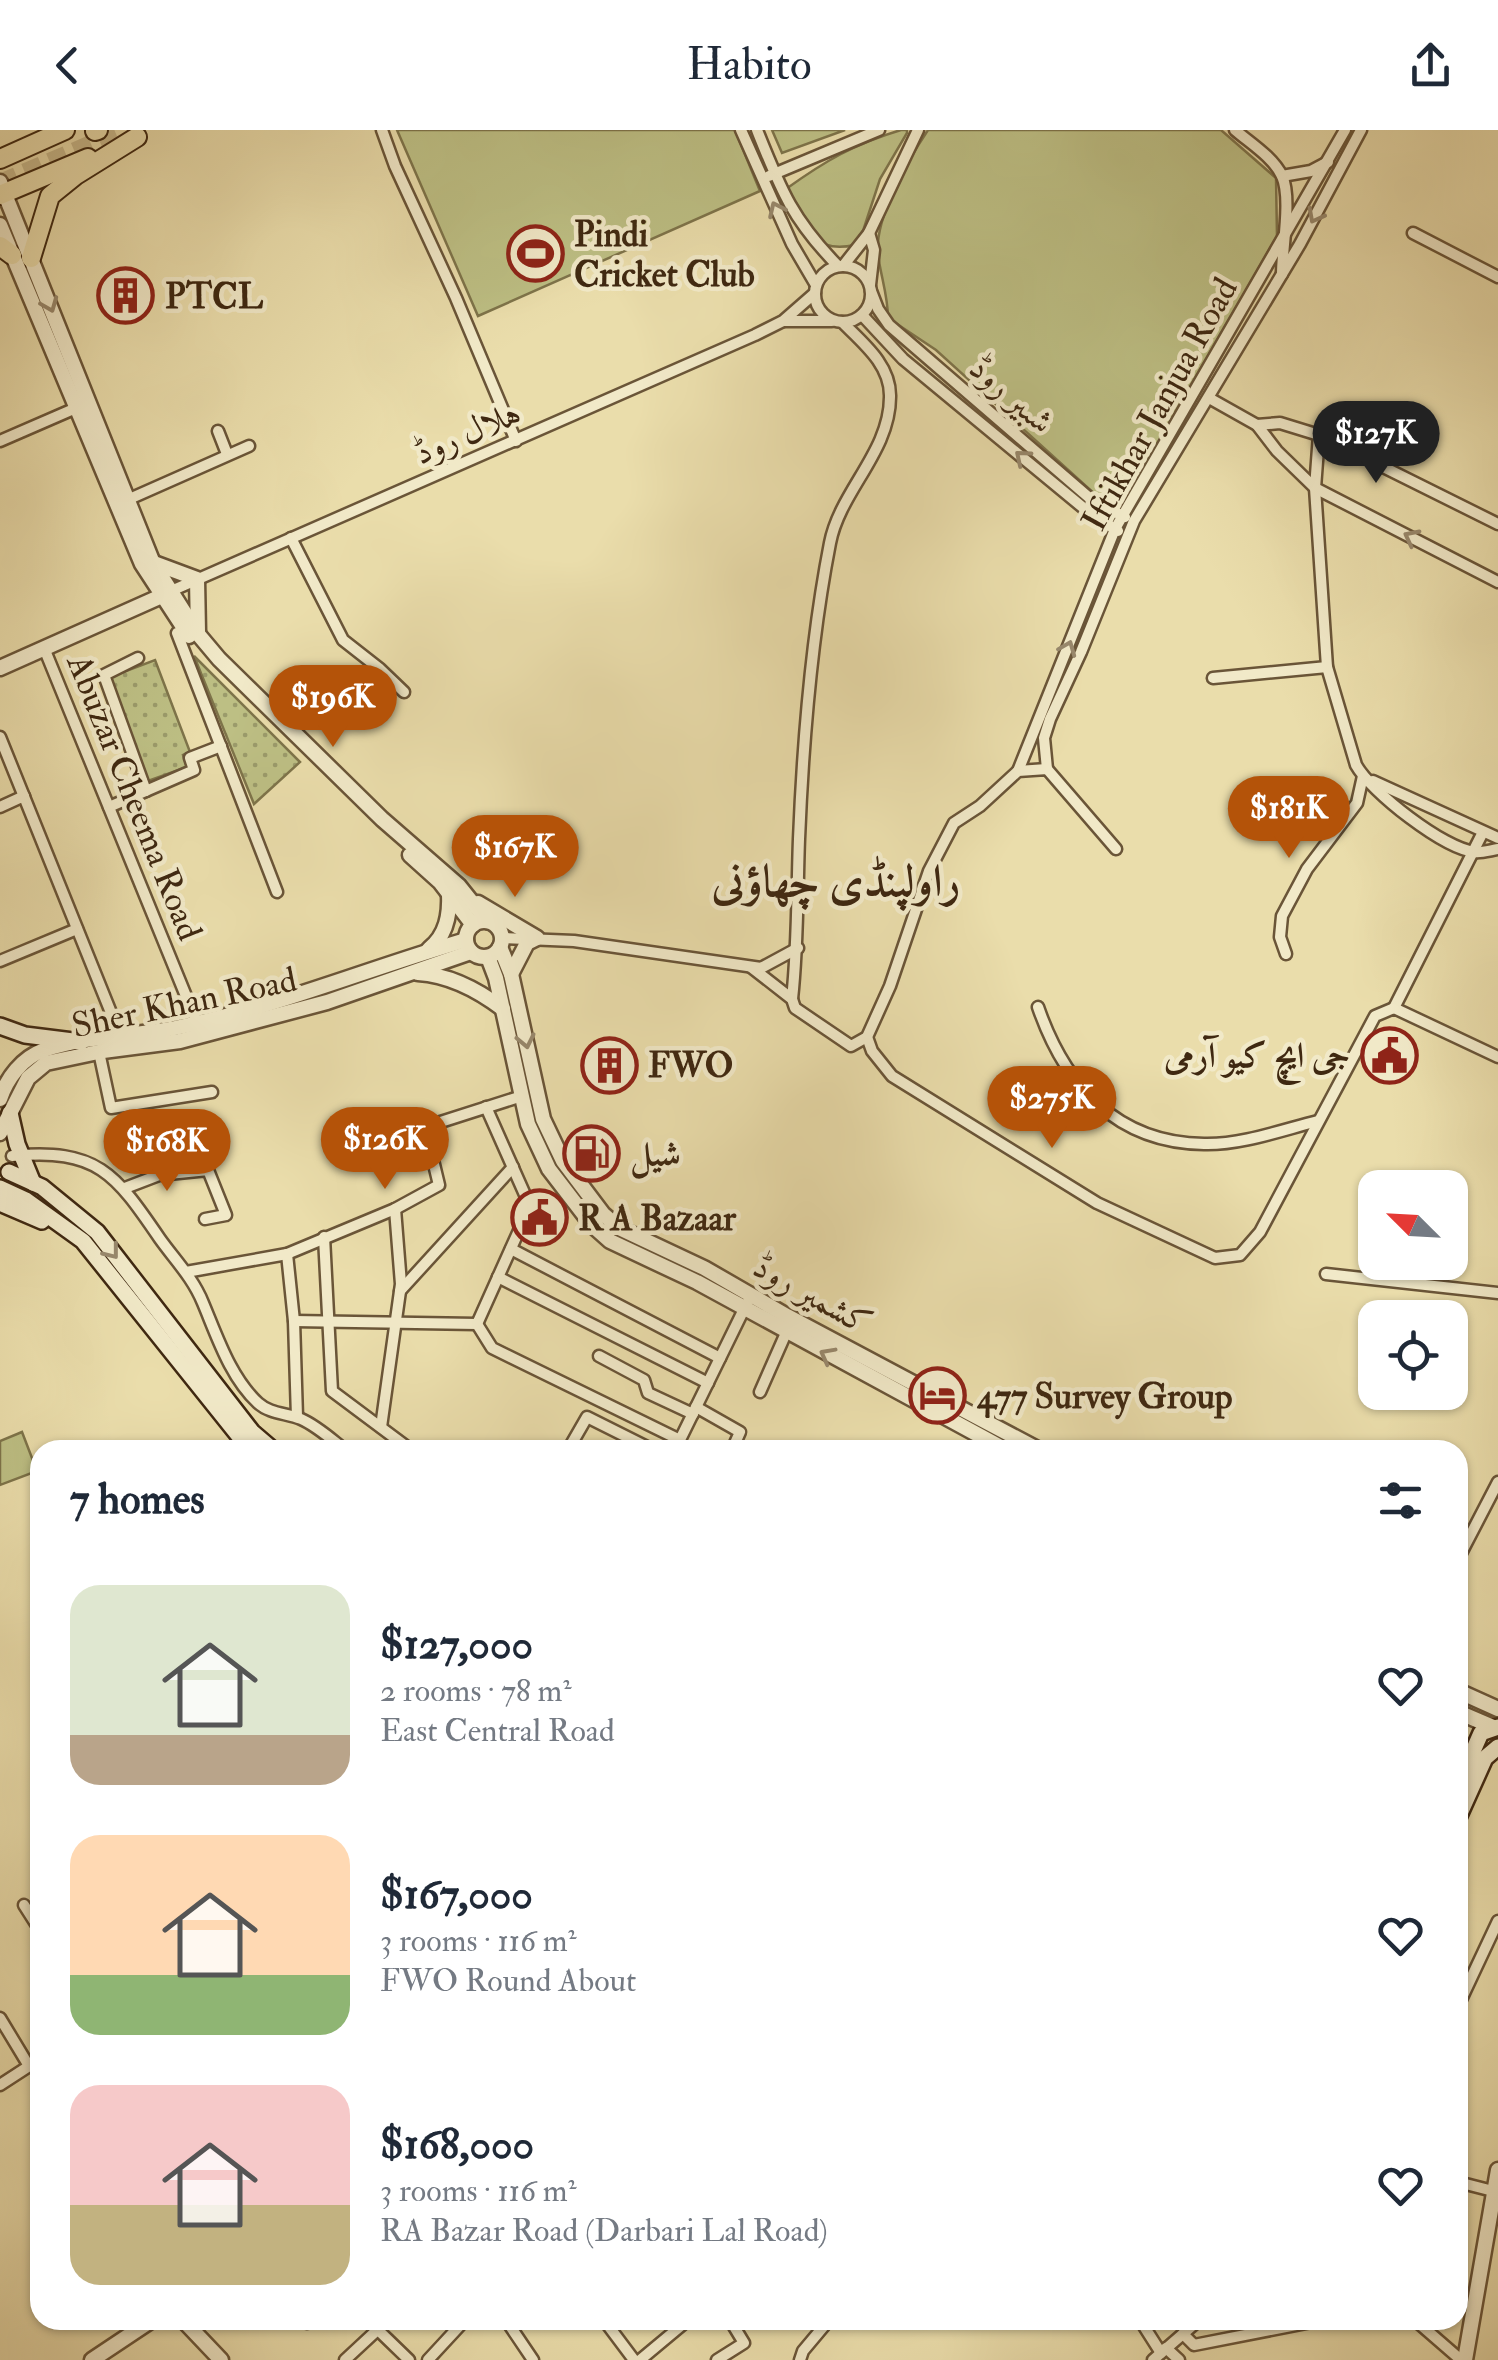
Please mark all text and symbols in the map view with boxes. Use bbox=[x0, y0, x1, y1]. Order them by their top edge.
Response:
text: Habito bbox=[686, 37, 812, 93]
icon: back bbox=[40, 38, 95, 93]
icon: share bbox=[1403, 38, 1458, 93]
one-way arrow bbox=[768, 201, 788, 219]
one-way arrow bbox=[1307, 205, 1327, 223]
place label: Pindi Cricket Club bbox=[574, 213, 755, 297]
sports icon: Pindi Cricket Club bbox=[505, 224, 565, 284]
building icon: PTCL bbox=[96, 266, 156, 326]
street label: Iftikhar Janjua Road bbox=[1072, 270, 1248, 539]
place label: PTCL bbox=[165, 275, 264, 319]
one-way arrow bbox=[38, 295, 58, 313]
street label: شبیر روڈ bbox=[960, 346, 1063, 444]
street label: ہلال روڈ bbox=[407, 391, 528, 475]
pin: $127K bbox=[1306, 401, 1446, 486]
text: $127K bbox=[1335, 413, 1417, 453]
one-way arrow bbox=[1016, 451, 1034, 469]
one-way arrow bbox=[1404, 530, 1422, 549]
one-way arrow bbox=[1056, 640, 1076, 658]
street label: Abuzar Cheema Road bbox=[56, 647, 211, 947]
pin: $196K bbox=[263, 665, 403, 750]
text: $196K bbox=[291, 677, 375, 717]
pin: $181K bbox=[1219, 776, 1359, 861]
text: $181K bbox=[1250, 788, 1328, 828]
pin: $167K bbox=[445, 815, 585, 900]
text: $167K bbox=[474, 827, 556, 867]
district label: راولپنڈی چھاؤنی bbox=[711, 854, 960, 911]
street label: Sher Khan Road bbox=[68, 958, 301, 1048]
public building icon: جی ایچ کیو آرمی bbox=[1359, 1025, 1419, 1085]
one-way arrow bbox=[515, 1032, 536, 1049]
place label: جی ایچ کیو آرمی bbox=[1163, 1034, 1350, 1085]
building icon: FWO bbox=[579, 1035, 639, 1095]
place label: FWO bbox=[648, 1044, 733, 1088]
pin: $275K bbox=[982, 1066, 1122, 1151]
text: $275K bbox=[1009, 1078, 1095, 1118]
pin: $126K bbox=[315, 1107, 455, 1192]
pin: $168K bbox=[97, 1109, 237, 1194]
text: $126K bbox=[343, 1119, 427, 1159]
text: $168K bbox=[126, 1121, 208, 1161]
fuel station icon: شیل bbox=[561, 1123, 621, 1183]
place label: شیل bbox=[630, 1132, 681, 1179]
north arrow bbox=[1358, 1170, 1468, 1280]
map controls bbox=[1358, 1170, 1468, 1410]
public building icon: R A Bazaar bbox=[509, 1188, 569, 1248]
place label: R A Bazaar bbox=[578, 1197, 737, 1241]
one-way arrow bbox=[101, 1241, 118, 1259]
street label: کشمیر روڈ bbox=[745, 1244, 880, 1345]
button: locate bbox=[1358, 1300, 1468, 1410]
one-way arrow bbox=[820, 1348, 838, 1367]
hotel icon: 477 Survey Group bbox=[908, 1366, 968, 1426]
place label: 477 Survey Group bbox=[976, 1375, 1233, 1420]
icon: filters bbox=[1373, 1473, 1428, 1528]
text: 7 homes bbox=[70, 1474, 205, 1526]
text: $127,000 bbox=[380, 1619, 533, 1671]
icon: home bbox=[150, 1625, 270, 1745]
icon: heart bbox=[1373, 1658, 1428, 1713]
text: 2 rooms · 78 m² bbox=[380, 1671, 571, 1711]
text: East Central Road bbox=[380, 1711, 615, 1751]
text: $167,000 bbox=[380, 1869, 533, 1921]
icon: home bbox=[150, 1875, 270, 1995]
icon: heart bbox=[1373, 1908, 1428, 1963]
text: 3 rooms · 116 m² bbox=[380, 1921, 577, 1961]
text: FWO Round About bbox=[380, 1961, 636, 2001]
text: $168,000 bbox=[380, 2119, 534, 2171]
icon: home bbox=[150, 2125, 270, 2245]
icon: heart bbox=[1373, 2158, 1428, 2213]
text: 3 rooms · 116 m² bbox=[380, 2171, 577, 2211]
text: RA Bazar Road (Darbari Lal Road) bbox=[380, 2211, 828, 2251]

